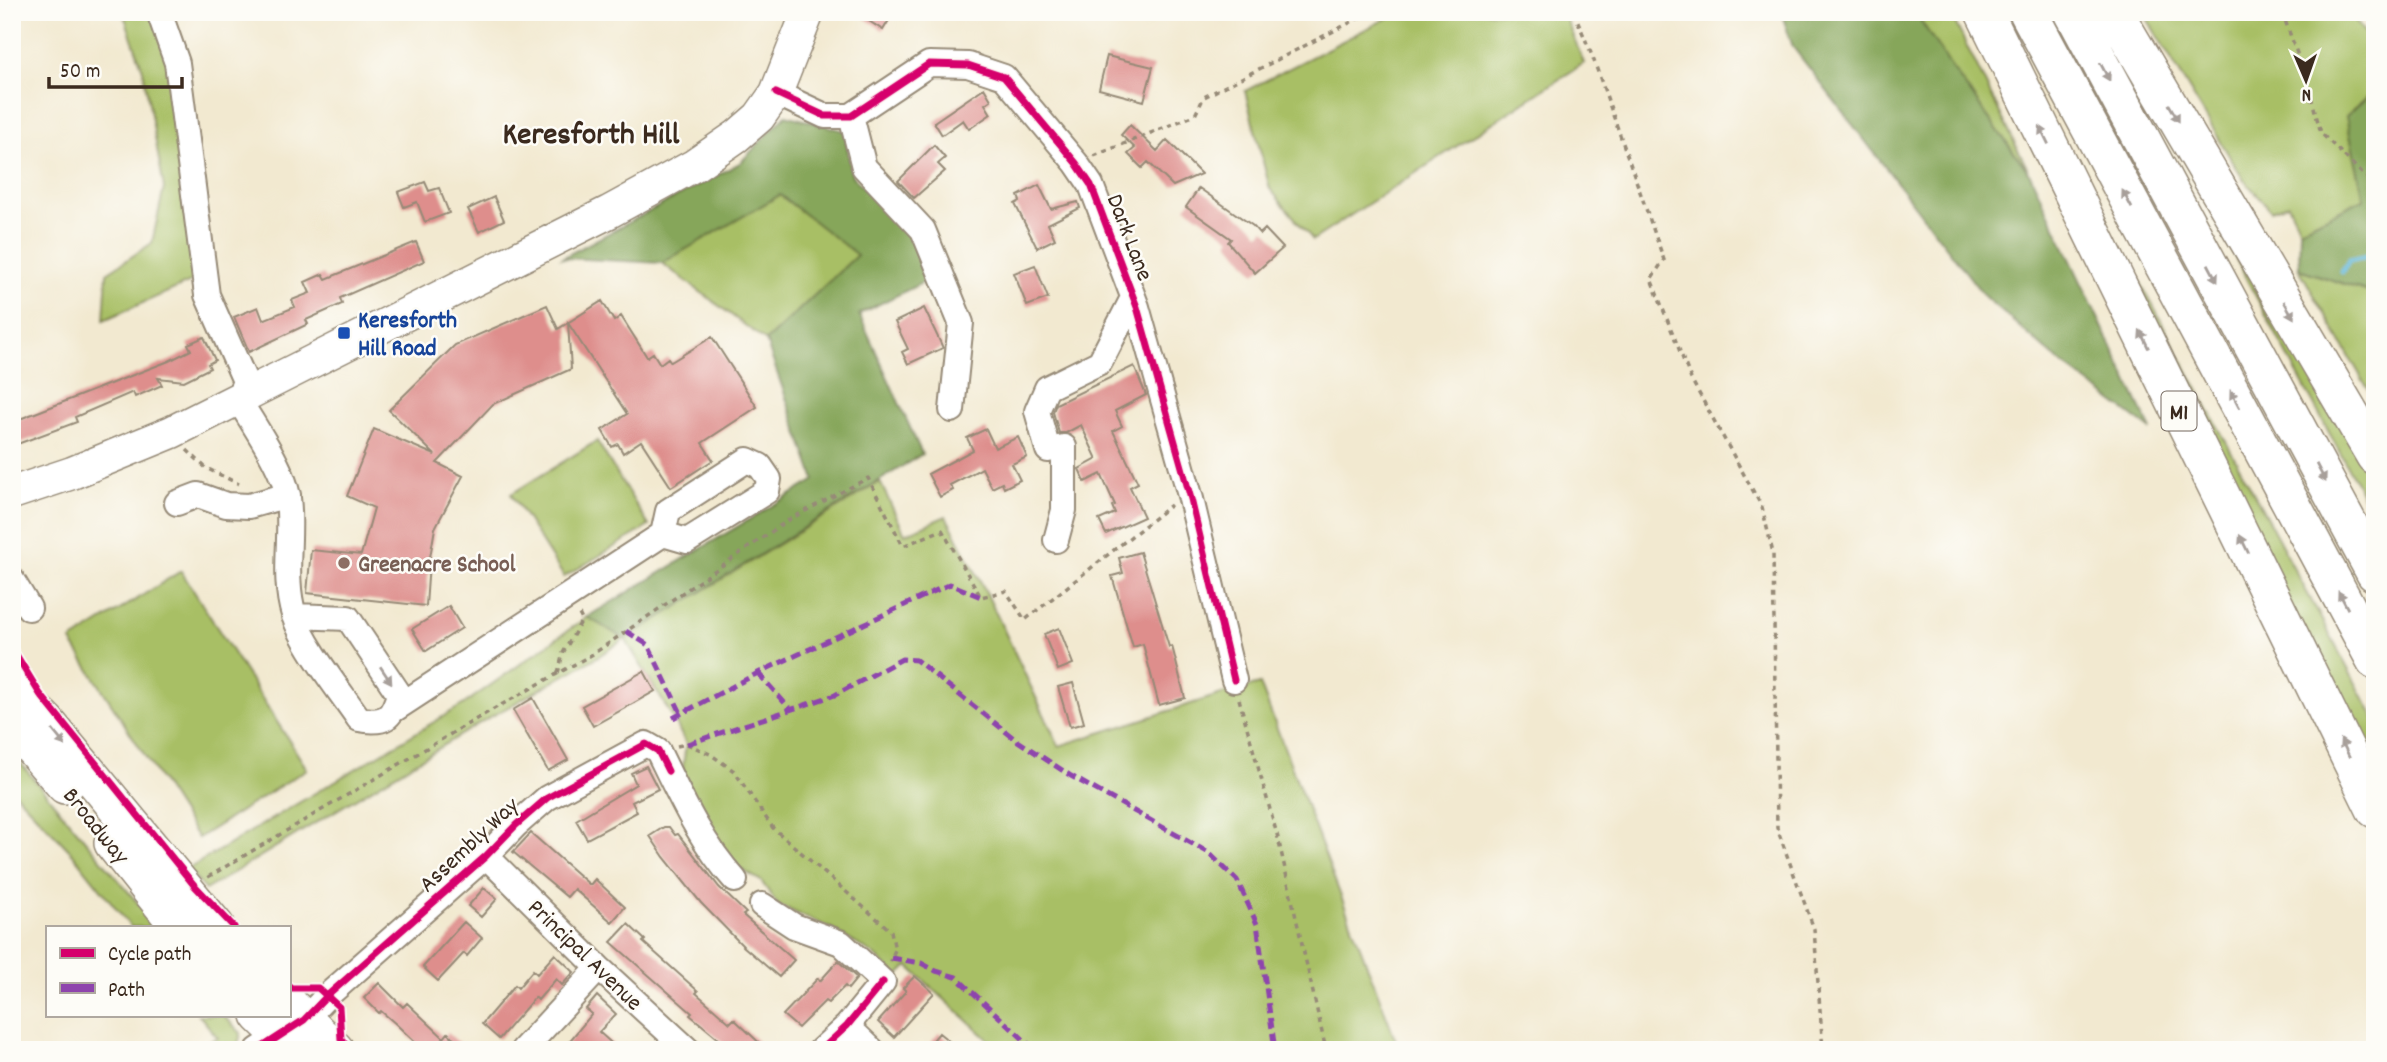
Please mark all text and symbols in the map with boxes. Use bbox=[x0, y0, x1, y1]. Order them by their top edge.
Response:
scale bar bbox=[49, 46, 182, 90]
north arrow bbox=[2272, 46, 2342, 116]
text: 50 m bbox=[60, 58, 100, 88]
one-way arrow bbox=[2099, 63, 2111, 82]
text: N bbox=[2301, 80, 2312, 107]
one-way arrow bbox=[2168, 104, 2180, 123]
district label: Keresforth Hill bbox=[503, 114, 680, 160]
one-way arrow bbox=[2038, 125, 2049, 145]
one-way arrow bbox=[2122, 189, 2133, 209]
street label: Dark Lane bbox=[1096, 190, 1160, 286]
one-way arrow bbox=[2207, 263, 2219, 282]
one-way arrow bbox=[2283, 300, 2295, 319]
place label: Keresforth Hill Road bbox=[358, 305, 457, 367]
marker: Keresforth Hill Road bbox=[336, 325, 352, 341]
one-way arrow bbox=[2138, 329, 2149, 349]
one-way arrow bbox=[2229, 390, 2241, 409]
road number: M1 bbox=[2162, 392, 2196, 430]
one-way arrow bbox=[2315, 463, 2327, 483]
one-way arrow bbox=[2239, 534, 2250, 554]
place label: Greenacre School bbox=[358, 549, 516, 583]
marker: Greenacre School bbox=[336, 555, 352, 571]
one-way arrow bbox=[2337, 590, 2348, 610]
one-way arrow bbox=[379, 666, 393, 684]
one-way arrow bbox=[51, 729, 66, 746]
one-way arrow bbox=[2339, 738, 2350, 758]
street label: Broadway bbox=[53, 781, 137, 874]
street label: Assembly Way bbox=[412, 790, 529, 902]
street label: Principal Avenue bbox=[519, 892, 649, 1020]
legend bbox=[46, 926, 290, 1016]
text: Cycle path bbox=[108, 941, 191, 971]
text: Path bbox=[108, 977, 145, 1007]

